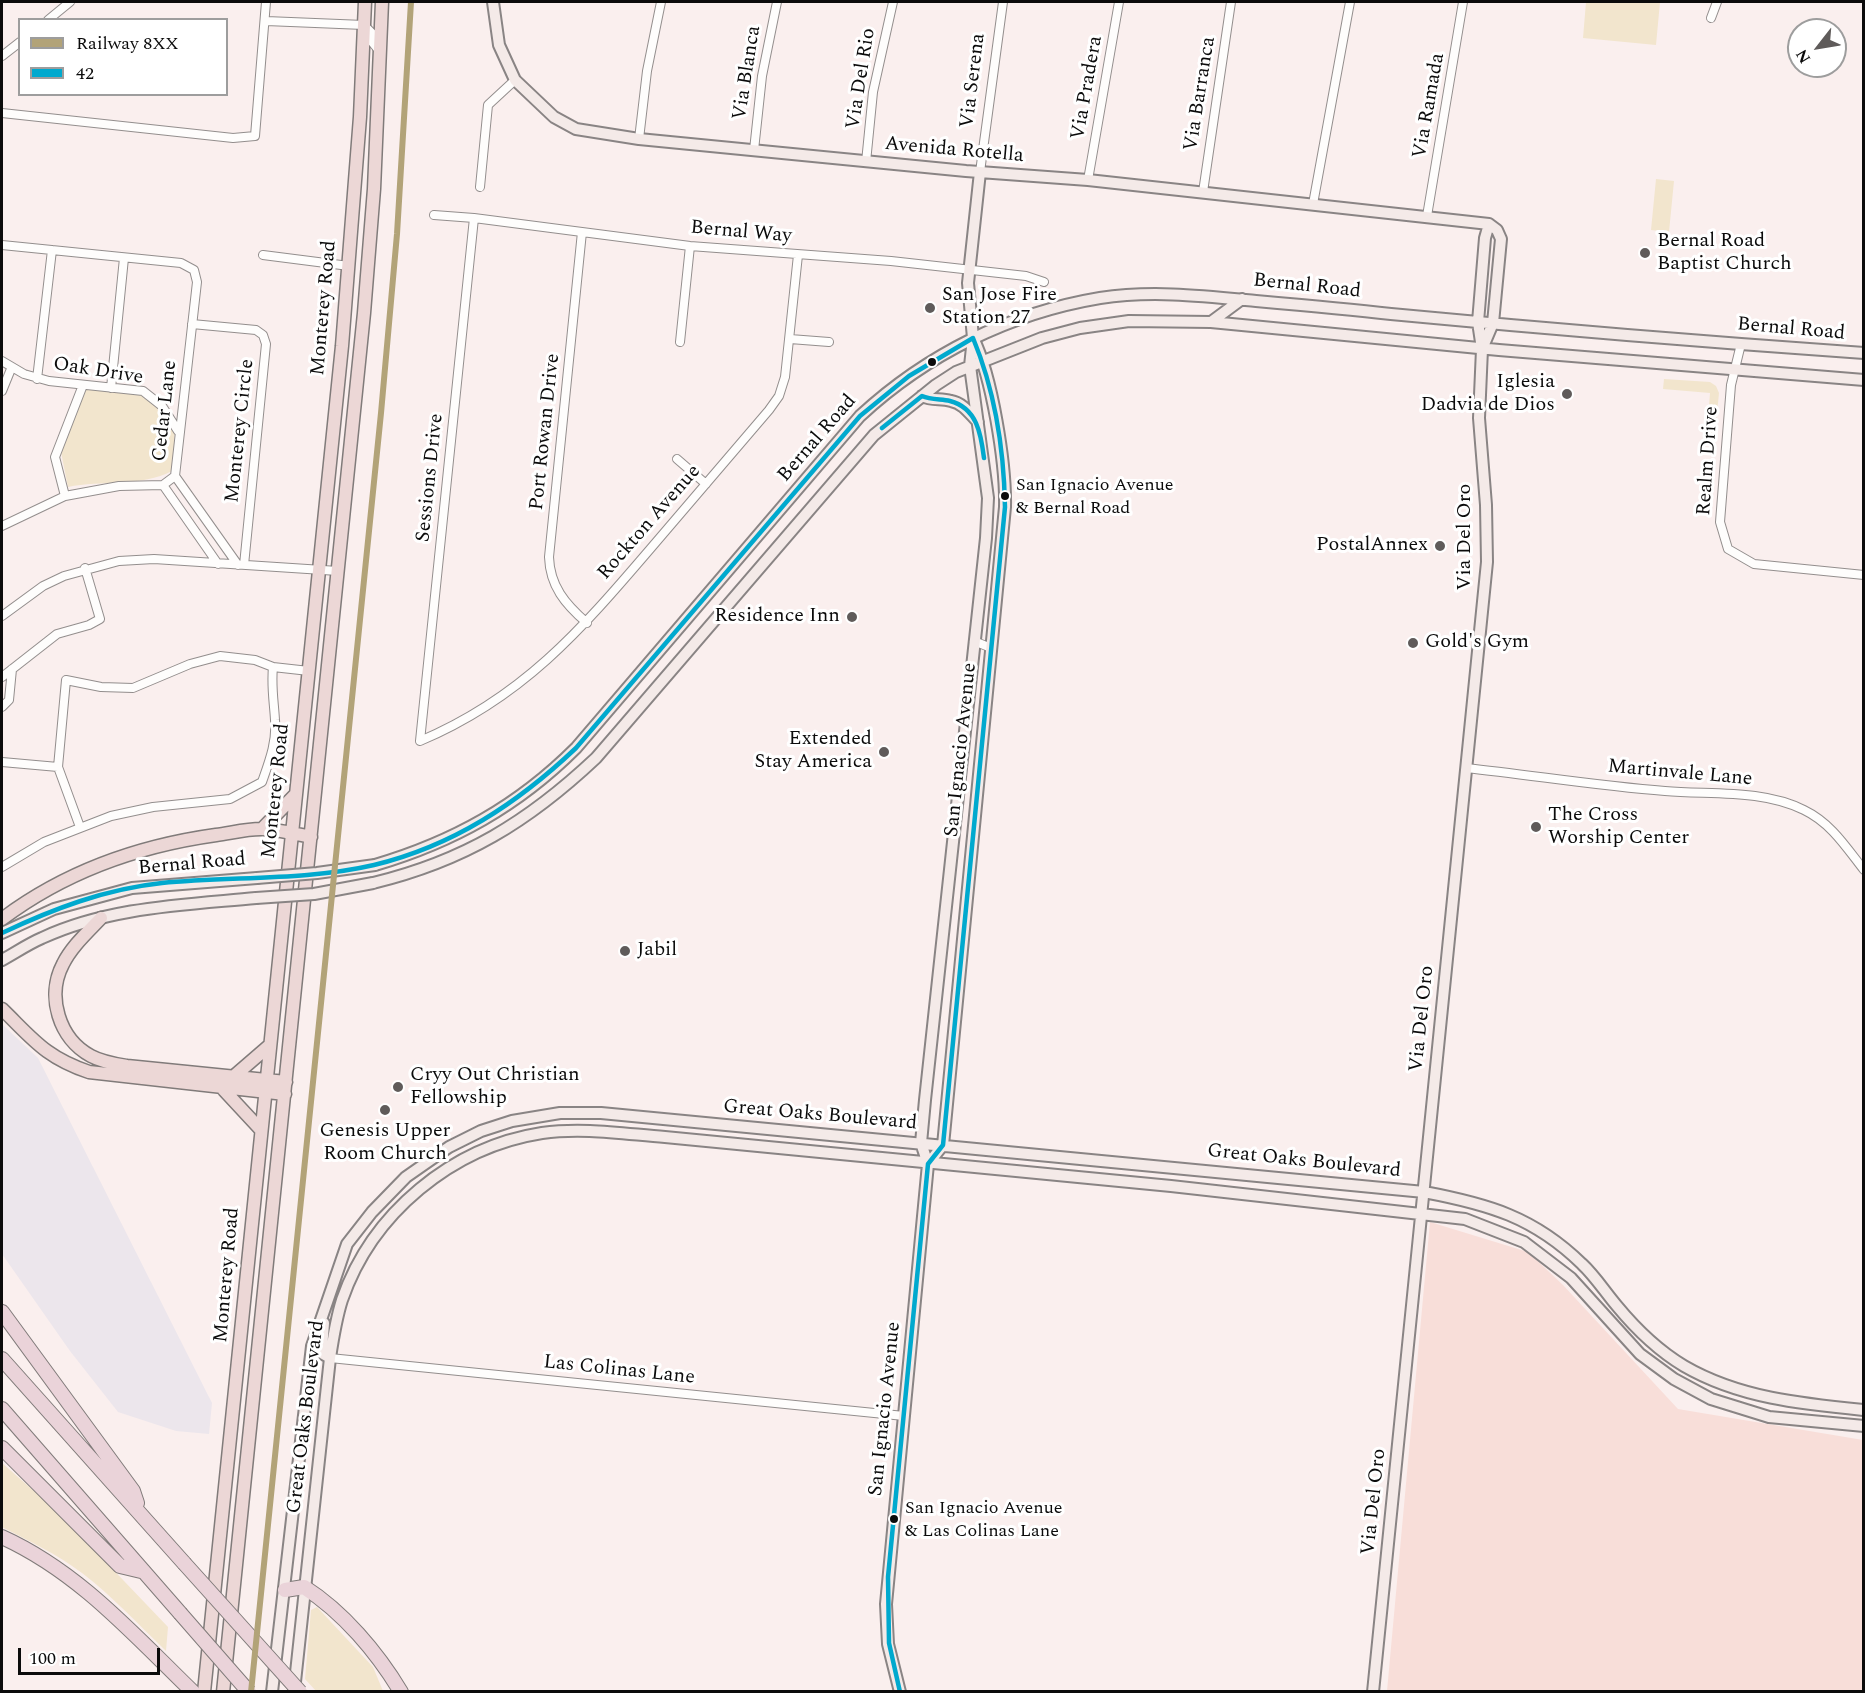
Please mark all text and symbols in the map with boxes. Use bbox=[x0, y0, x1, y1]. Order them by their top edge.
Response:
legend bbox=[18, 18, 228, 96]
north arrow bbox=[1787, 18, 1847, 78]
street label: Via Blanca bbox=[729, 24, 767, 122]
street label: Via Del Rio bbox=[842, 27, 882, 131]
text: Railway 8XX bbox=[76, 30, 179, 57]
street label: Via Serena bbox=[956, 32, 992, 130]
street label: Via Pradera bbox=[1067, 34, 1109, 142]
street label: Via Barranca bbox=[1180, 35, 1222, 153]
text: N bbox=[1790, 44, 1817, 68]
street label: Via Ramada bbox=[1409, 51, 1451, 161]
text: 42 bbox=[76, 60, 94, 87]
street label: Avenida Rotella bbox=[883, 133, 1025, 169]
street label: Bernal Way bbox=[689, 217, 793, 249]
place label: Bernal Road Baptist Church bbox=[1657, 230, 1792, 277]
street label: Monterey Road bbox=[307, 239, 343, 377]
marker: Bernal Road Baptist Church bbox=[1638, 246, 1652, 260]
street label: Bernal Road bbox=[1252, 269, 1362, 305]
place label: San Jose Fire Station 27 bbox=[942, 284, 1057, 331]
marker: San Jose Fire Station 27 bbox=[923, 301, 937, 315]
street label: Bernal Road bbox=[1736, 313, 1846, 347]
street label: Port Rowan Drive bbox=[526, 352, 566, 512]
street label: Oak Drive bbox=[51, 353, 145, 391]
unlabelled marker bbox=[926, 356, 938, 368]
street label: Monterey Circle bbox=[222, 358, 260, 504]
street label: Cedar Lane bbox=[149, 359, 183, 463]
place label: Iglesia Dadvia de Dios bbox=[1421, 371, 1555, 418]
marker: Iglesia Dadvia de Dios bbox=[1560, 387, 1574, 401]
street label: Bernal Road bbox=[773, 390, 863, 488]
street label: Realm Drive bbox=[1693, 405, 1725, 517]
street label: Sessions Drive bbox=[412, 413, 450, 543]
street label: Rockton Avenue bbox=[593, 460, 707, 586]
place label: San Ignacio Avenue & Bernal Road bbox=[1016, 475, 1173, 518]
street label: Via Del Oro bbox=[1454, 484, 1478, 590]
marker: San Ignacio Avenue & Bernal Road bbox=[999, 490, 1011, 502]
place label: PostalAnnex bbox=[1316, 534, 1428, 558]
marker: PostalAnnex bbox=[1433, 539, 1447, 553]
place label: Residence Inn bbox=[714, 605, 840, 629]
marker: Residence Inn bbox=[845, 610, 859, 624]
place label: Gold's Gym bbox=[1425, 631, 1529, 655]
marker: Gold's Gym bbox=[1406, 636, 1420, 650]
street label: San Ignacio Avenue bbox=[941, 662, 983, 838]
street label: Monterey Road bbox=[258, 722, 296, 860]
place label: Extended Stay America bbox=[754, 728, 872, 775]
marker: Extended Stay America bbox=[877, 745, 891, 759]
street label: Martinvale Lane bbox=[1607, 756, 1753, 792]
place label: The Cross Worship Center bbox=[1548, 804, 1689, 851]
marker: The Cross Worship Center bbox=[1529, 820, 1543, 834]
street label: Bernal Road bbox=[137, 848, 247, 882]
place label: Jabil bbox=[637, 939, 677, 963]
marker: Jabil bbox=[618, 944, 632, 958]
street label: Via Del Oro bbox=[1405, 965, 1441, 1073]
place label: Cryy Out Christian Fellowship bbox=[410, 1064, 580, 1111]
marker: Cryy Out Christian Fellowship bbox=[391, 1080, 405, 1094]
street label: Great Oaks Boulevard bbox=[722, 1096, 918, 1136]
marker: Genesis Upper Room Church bbox=[378, 1103, 392, 1117]
place label: Genesis Upper Room Church bbox=[319, 1120, 451, 1167]
street label: Great Oaks Boulevard bbox=[1206, 1140, 1402, 1184]
street label: Monterey Road bbox=[210, 1206, 246, 1344]
street label: Great Oaks Boulevard bbox=[283, 1319, 331, 1515]
street label: San Ignacio Avenue bbox=[865, 1321, 907, 1497]
street label: Las Colinas Lane bbox=[542, 1351, 696, 1391]
street label: Via Del Oro bbox=[1357, 1448, 1393, 1556]
place label: San Ignacio Avenue & Las Colinas Lane bbox=[905, 1498, 1062, 1540]
marker: San Ignacio Avenue & Las Colinas Lane bbox=[888, 1513, 900, 1525]
scale bar bbox=[21, 1636, 164, 1674]
text: 100 m bbox=[29, 1645, 76, 1672]

